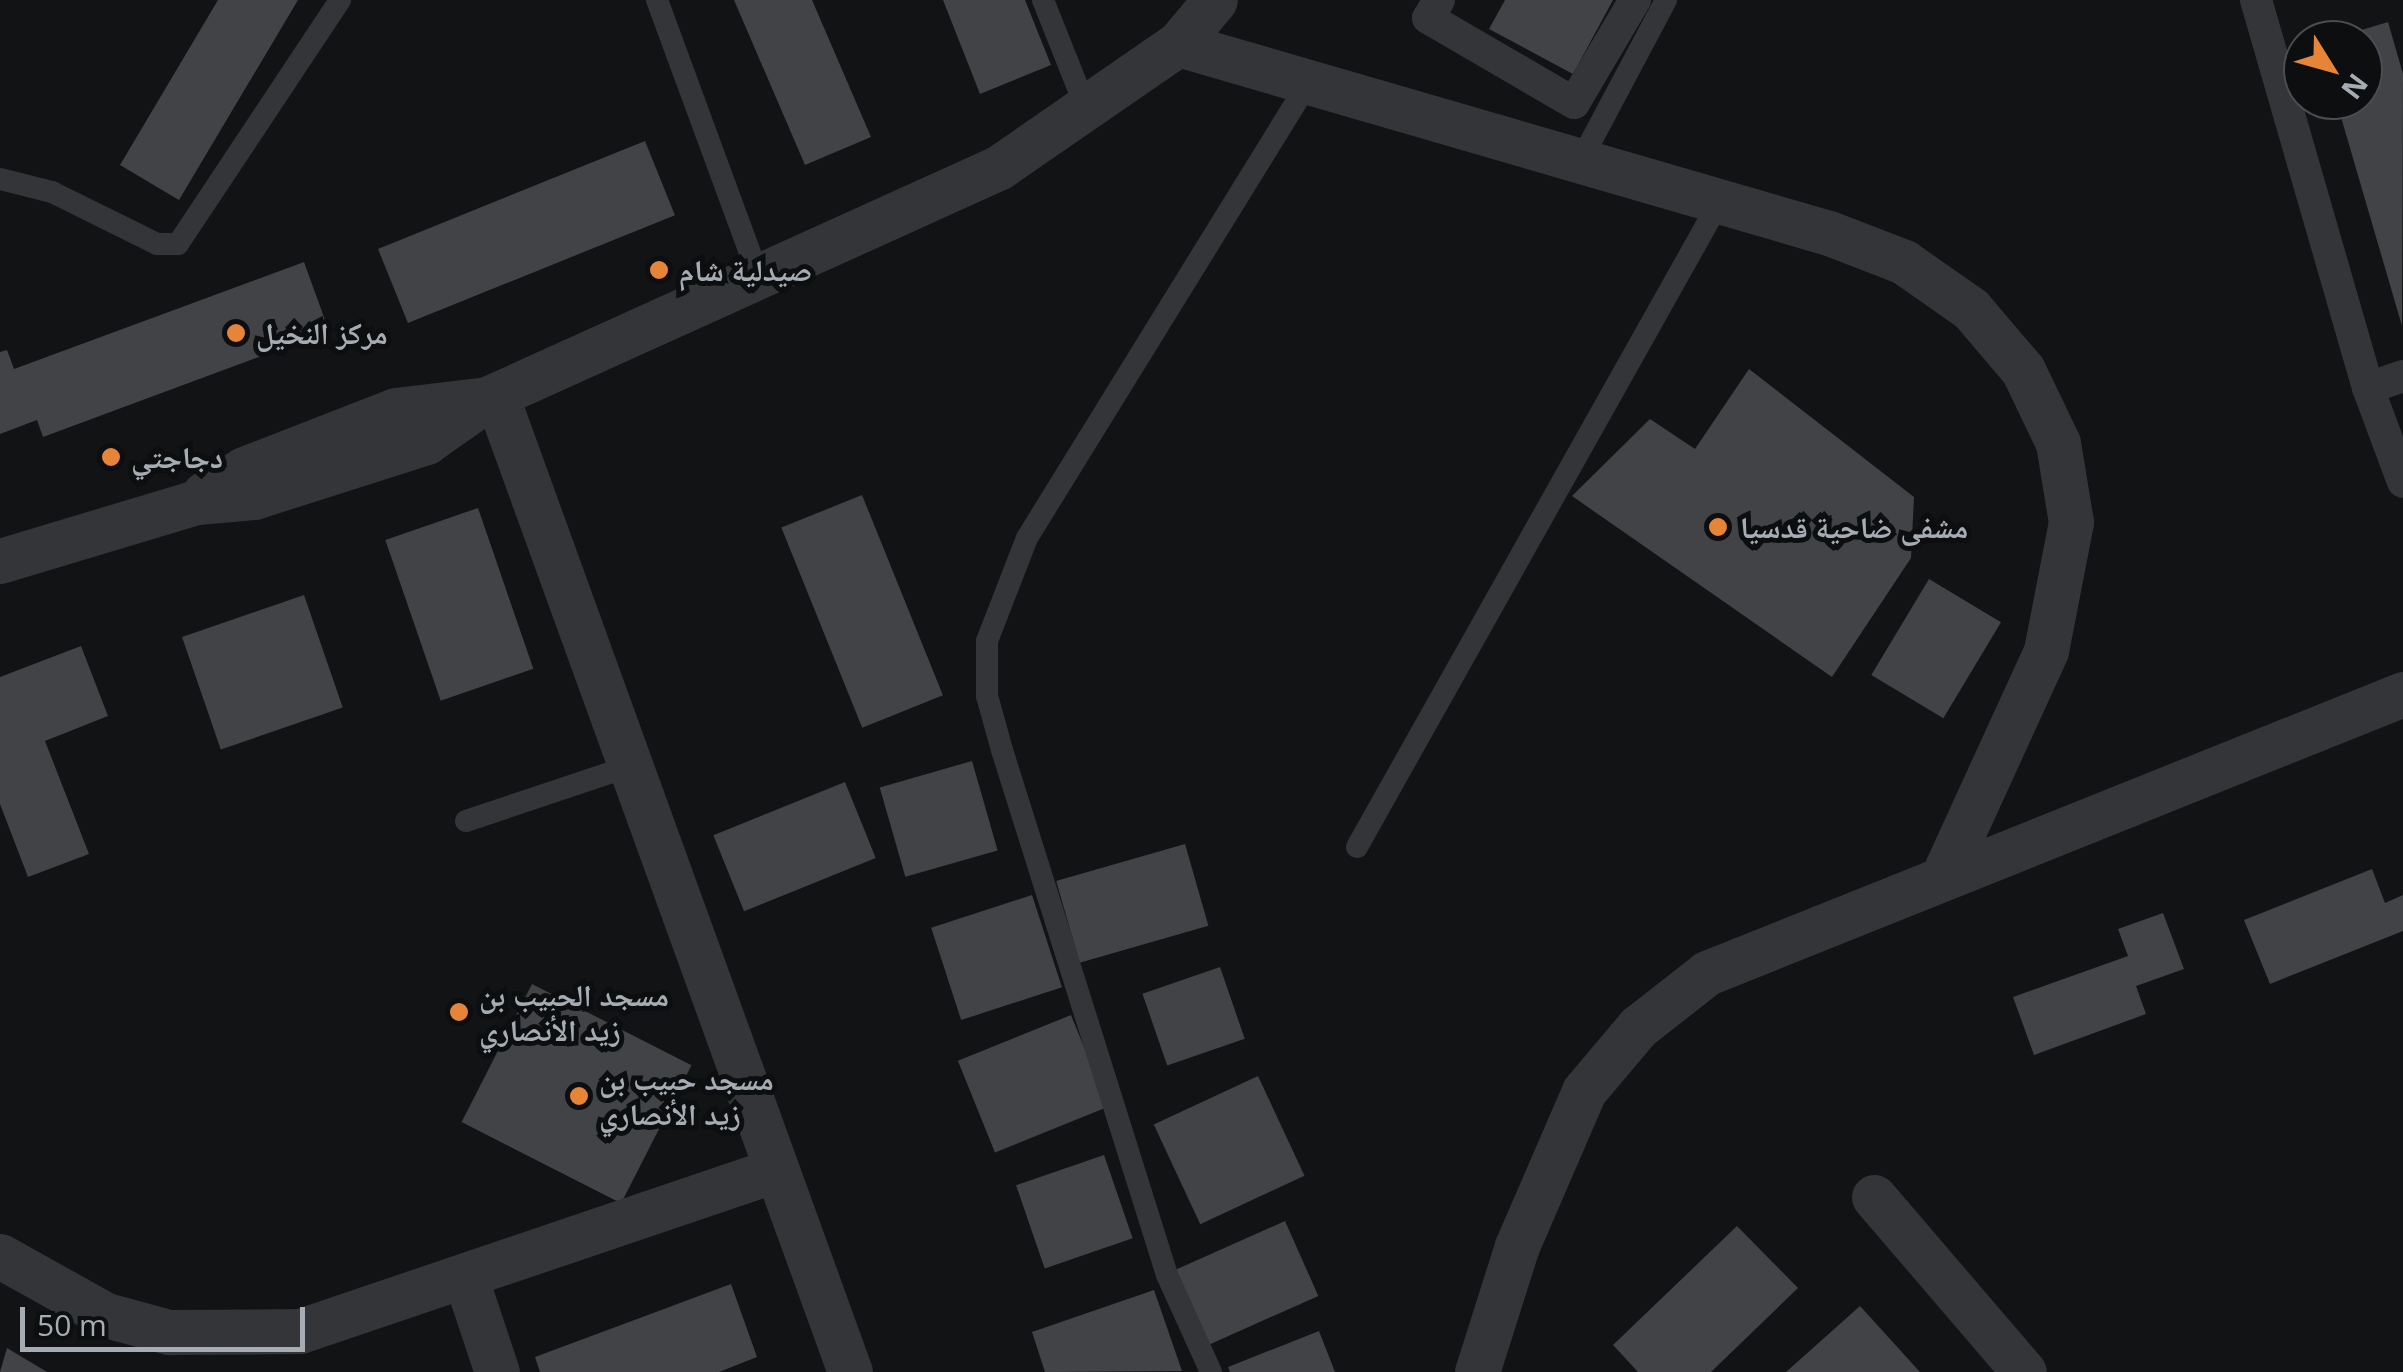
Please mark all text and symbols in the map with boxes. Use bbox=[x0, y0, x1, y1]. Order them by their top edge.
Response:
north arrow bbox=[2283, 20, 2383, 120]
text: N bbox=[2333, 66, 2377, 107]
place label: صيدلية شام bbox=[679, 252, 812, 288]
marker: صيدلية شام bbox=[648, 259, 670, 281]
place label: مركز النخيل bbox=[256, 315, 388, 351]
marker: مركز النخيل bbox=[225, 322, 247, 344]
place label: دجاجتي bbox=[131, 439, 223, 475]
marker: دجاجتي bbox=[100, 446, 122, 468]
place label: مشفى ضاحية قدسيا bbox=[1740, 509, 1968, 545]
marker: مشفى ضاحية قدسيا bbox=[1705, 514, 1731, 540]
place label: مسجد الحبيب بن زيد الأنصاري bbox=[479, 977, 669, 1048]
marker: مسجد الحبيب بن زيد الأنصاري bbox=[448, 1001, 470, 1023]
place label: مسجد حبيب بن زيد الأنصاري bbox=[599, 1061, 774, 1132]
marker: مسجد حبيب بن زيد الأنصاري bbox=[568, 1085, 590, 1107]
scale bar bbox=[25, 1287, 310, 1349]
text: 50 m bbox=[37, 1304, 107, 1345]

